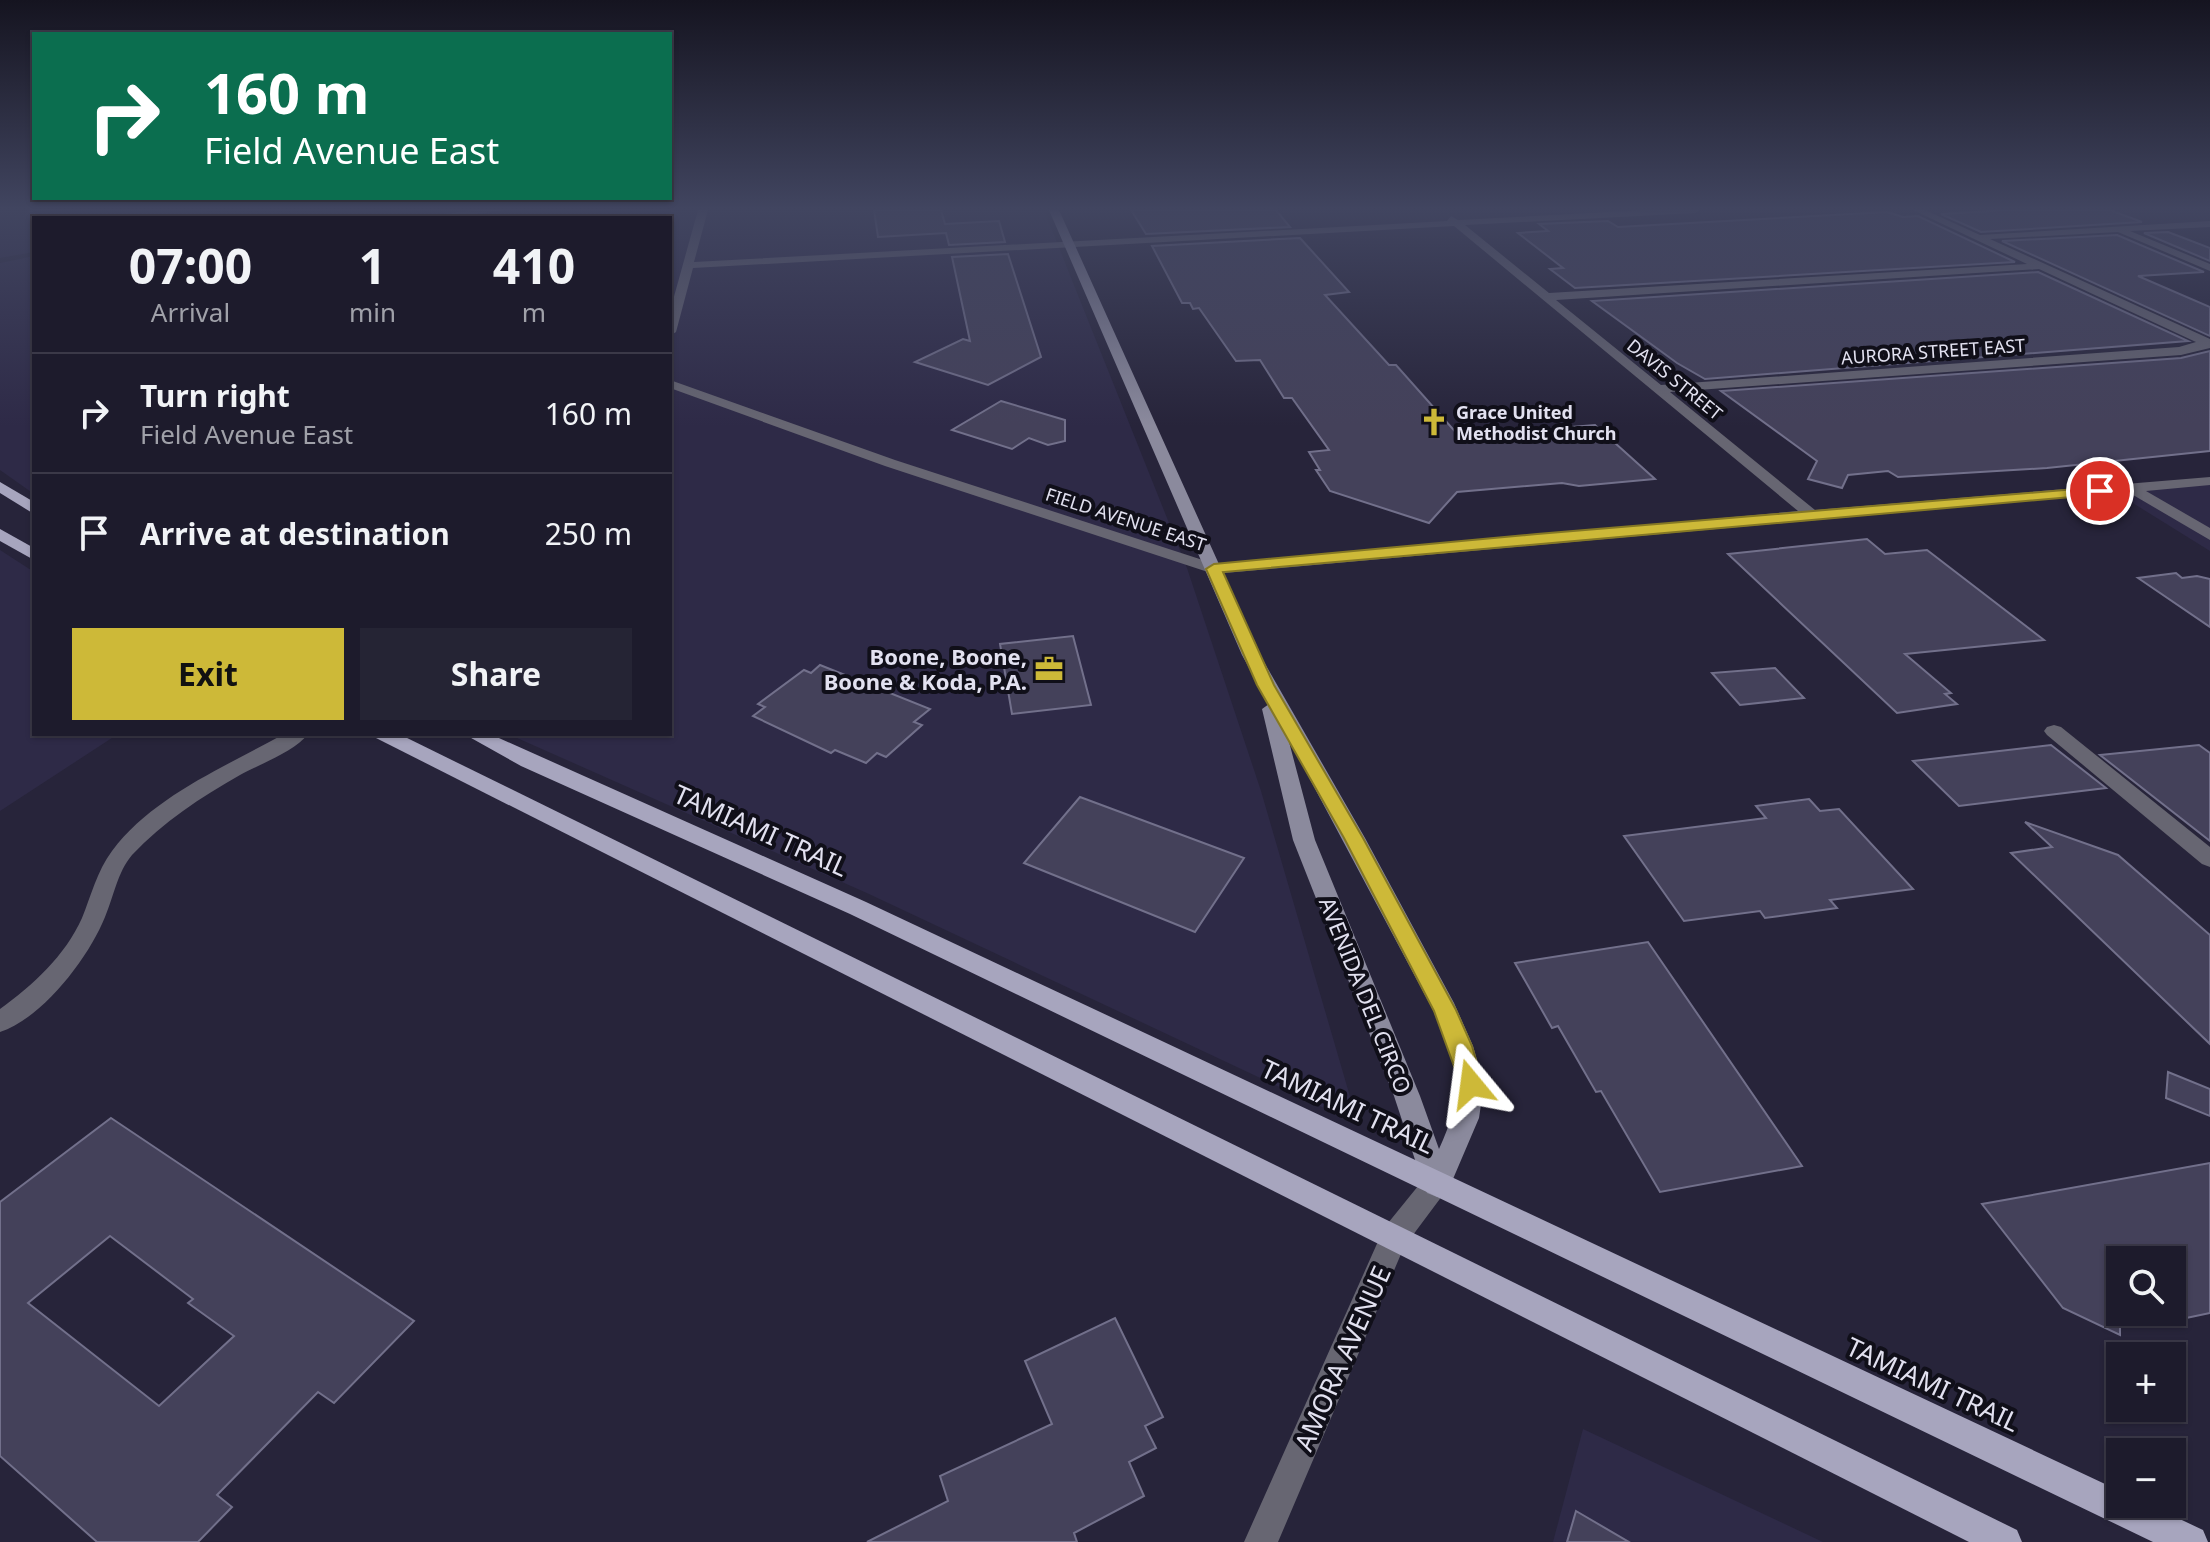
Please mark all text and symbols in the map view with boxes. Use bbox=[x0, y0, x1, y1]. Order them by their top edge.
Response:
text: 160 m bbox=[204, 54, 369, 130]
icon: right bbox=[72, 64, 176, 168]
text: Field Avenue East bbox=[204, 126, 499, 175]
text: 07:00 bbox=[129, 233, 252, 298]
text: 1 bbox=[359, 233, 386, 298]
text: 410 bbox=[493, 233, 575, 298]
text: Arrival bbox=[151, 294, 230, 330]
text: min bbox=[349, 294, 396, 330]
text: m bbox=[522, 294, 546, 330]
street label: DAVIS STREET bbox=[1622, 333, 1728, 425]
street label: AURORA STREET EAST bbox=[1840, 333, 2026, 369]
text: Turn right bbox=[140, 375, 290, 416]
icon: right bbox=[72, 391, 116, 435]
text: 160 m bbox=[545, 393, 632, 434]
place label: Grace United Methodist Church bbox=[1456, 400, 1616, 445]
church icon: Grace United Methodist Church bbox=[1419, 407, 1449, 437]
text: Field Avenue East bbox=[140, 416, 353, 452]
pin bbox=[2066, 457, 2134, 525]
icon: arrive bbox=[2078, 469, 2122, 513]
street label: FIELD AVENUE EAST bbox=[1043, 482, 1209, 556]
icon: arrive bbox=[72, 511, 116, 555]
text: Arrive at destination bbox=[140, 513, 450, 554]
text: 250 m bbox=[545, 513, 632, 554]
button: Exit bbox=[72, 628, 344, 720]
button: Share bbox=[360, 628, 632, 720]
place label: Boone, Boone, Boone & Koda, P.A. bbox=[824, 641, 1027, 696]
office icon: Boone, Boone, Boone & Koda, P.A. bbox=[1034, 654, 1064, 684]
street label: TAMIAMI TRAIL bbox=[668, 776, 854, 884]
street label: AVENIDA DEL CIRCO bbox=[1313, 892, 1419, 1098]
position arrow bbox=[1429, 1042, 1513, 1126]
street label: TAMIAMI TRAIL bbox=[1256, 1050, 1440, 1162]
map controls bbox=[2106, 1246, 2186, 1518]
button: search bbox=[2106, 1246, 2186, 1326]
street label: AMORA AVENUE bbox=[1285, 1260, 1399, 1456]
street label: TAMIAMI TRAIL bbox=[1841, 1328, 2025, 1440]
button: + bbox=[2106, 1342, 2186, 1422]
button: − bbox=[2106, 1438, 2186, 1518]

